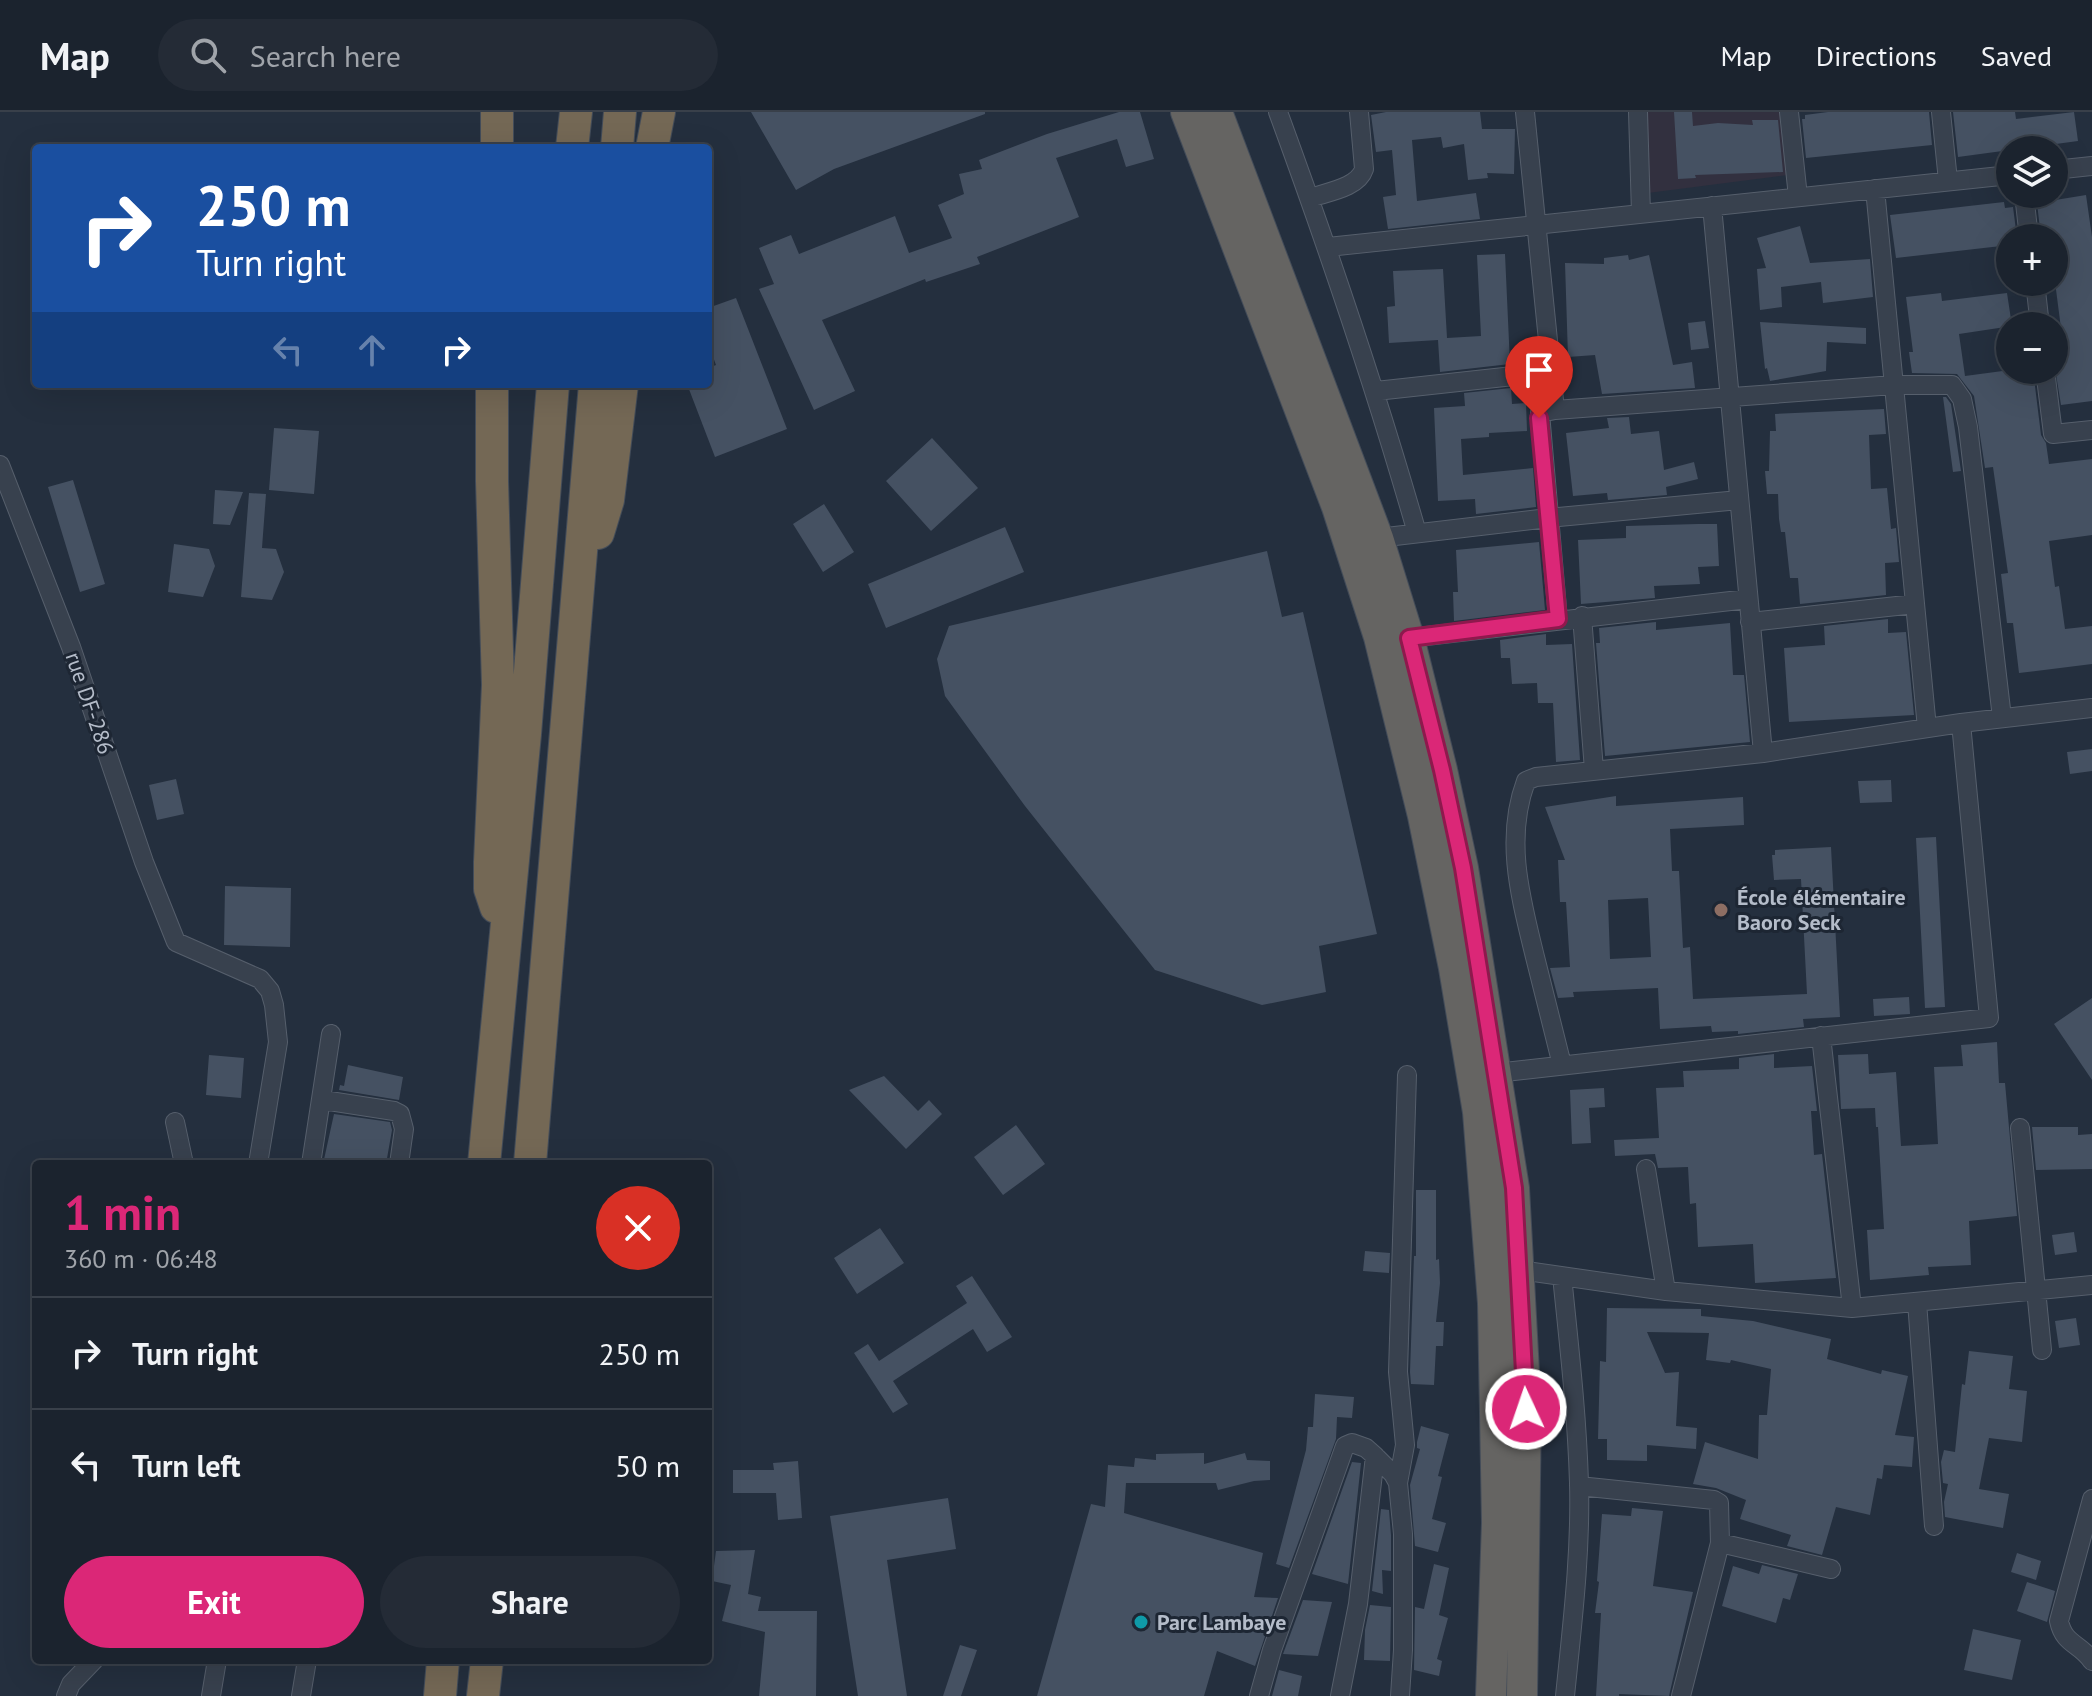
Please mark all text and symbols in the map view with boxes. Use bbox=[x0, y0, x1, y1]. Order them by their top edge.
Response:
search box bbox=[158, 19, 718, 91]
text: Map bbox=[40, 31, 110, 80]
icon: search bbox=[186, 33, 230, 77]
text: Search here bbox=[250, 36, 401, 75]
text: Map bbox=[1721, 37, 1772, 74]
text: Directions bbox=[1816, 37, 1937, 74]
text: Saved bbox=[1981, 37, 2052, 74]
map controls bbox=[1996, 136, 2068, 384]
button: layers bbox=[1996, 136, 2068, 208]
text: 250 m bbox=[196, 169, 351, 241]
icon: right bbox=[64, 176, 168, 280]
button: + bbox=[1996, 224, 2068, 296]
text: Turn right bbox=[196, 239, 346, 286]
button: − bbox=[1996, 312, 2068, 384]
icon: left bbox=[266, 328, 310, 372]
icon: ahead bbox=[350, 328, 394, 372]
icon: right bbox=[434, 328, 478, 372]
pin bbox=[1505, 336, 1573, 418]
icon: arrive bbox=[1517, 348, 1561, 392]
street label: rue DF-286 bbox=[59, 648, 121, 758]
place label: École élémentaire Baoro Seck bbox=[1737, 883, 1906, 936]
marker: École élémentaire Baoro Seck bbox=[1712, 901, 1730, 919]
text: 1 min bbox=[64, 1181, 181, 1243]
button: close bbox=[596, 1186, 680, 1270]
text: 360 m · 06:48 bbox=[64, 1242, 218, 1275]
icon: right bbox=[64, 1331, 108, 1375]
text: Turn right bbox=[132, 1334, 258, 1373]
text: 250 m bbox=[599, 1334, 680, 1373]
position arrow bbox=[1484, 1367, 1568, 1451]
icon: left bbox=[64, 1443, 108, 1487]
text: Turn left bbox=[132, 1446, 240, 1485]
text: 50 m bbox=[615, 1446, 680, 1485]
button: Exit bbox=[64, 1556, 364, 1648]
button: Share bbox=[380, 1556, 680, 1648]
place label: Parc Lambaye bbox=[1157, 1608, 1286, 1636]
marker: Parc Lambaye bbox=[1132, 1613, 1150, 1631]

